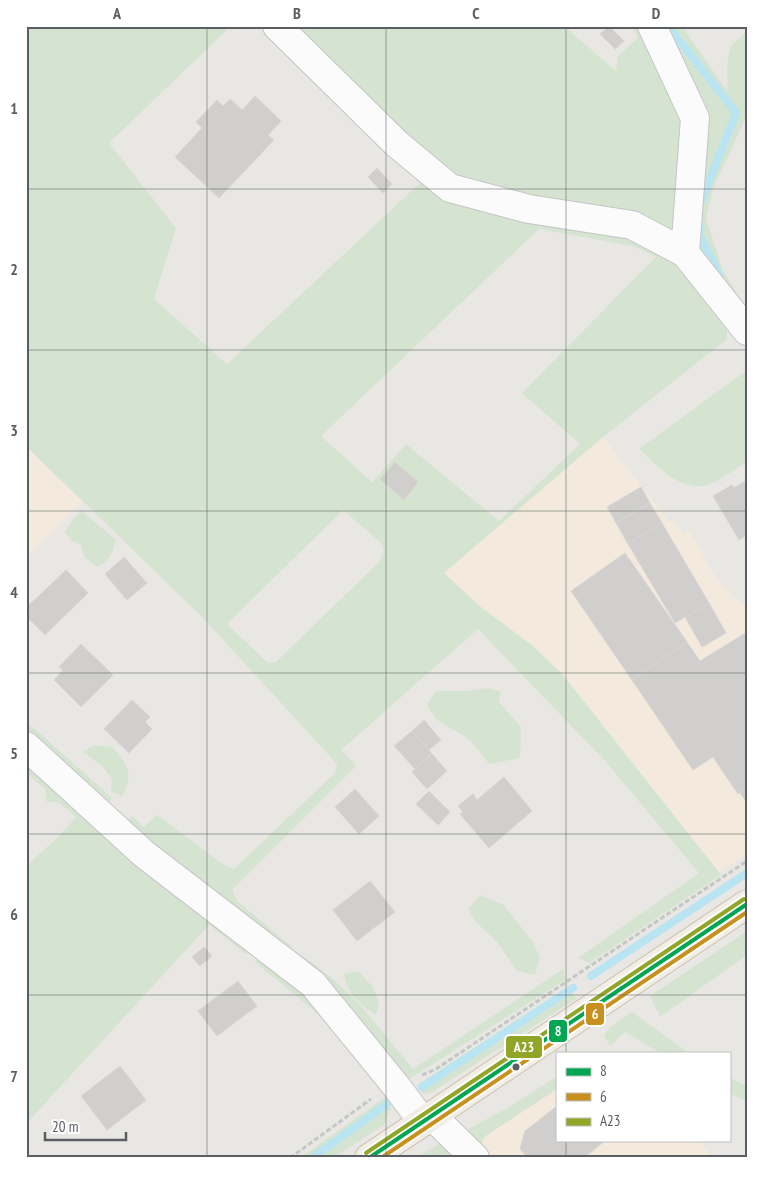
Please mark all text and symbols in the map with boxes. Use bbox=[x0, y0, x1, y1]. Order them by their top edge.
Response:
text: A bbox=[112, 3, 122, 23]
text: B bbox=[293, 3, 301, 23]
text: C bbox=[472, 3, 480, 23]
text: D bbox=[652, 3, 661, 23]
text: 1 bbox=[10, 98, 18, 118]
text: 2 bbox=[10, 259, 18, 279]
text: 3 bbox=[10, 420, 18, 440]
text: 4 bbox=[10, 582, 18, 602]
text: 5 bbox=[10, 743, 18, 763]
text: 6 bbox=[10, 904, 18, 924]
line badge: 6 bbox=[585, 1002, 605, 1026]
text: 6 bbox=[592, 1005, 599, 1023]
line badge: 8 bbox=[548, 1019, 568, 1043]
text: 8 bbox=[555, 1022, 561, 1040]
line badge: A23 bbox=[505, 1035, 543, 1059]
text: A23 bbox=[513, 1038, 534, 1056]
legend bbox=[556, 1052, 730, 1142]
text: 8 bbox=[600, 1061, 607, 1080]
unlabelled marker bbox=[511, 1062, 521, 1072]
text: 7 bbox=[10, 1066, 18, 1086]
text: 6 bbox=[600, 1087, 607, 1106]
scale bar bbox=[45, 1109, 126, 1141]
text: A23 bbox=[600, 1111, 621, 1130]
text: 20 m bbox=[52, 1117, 78, 1136]

